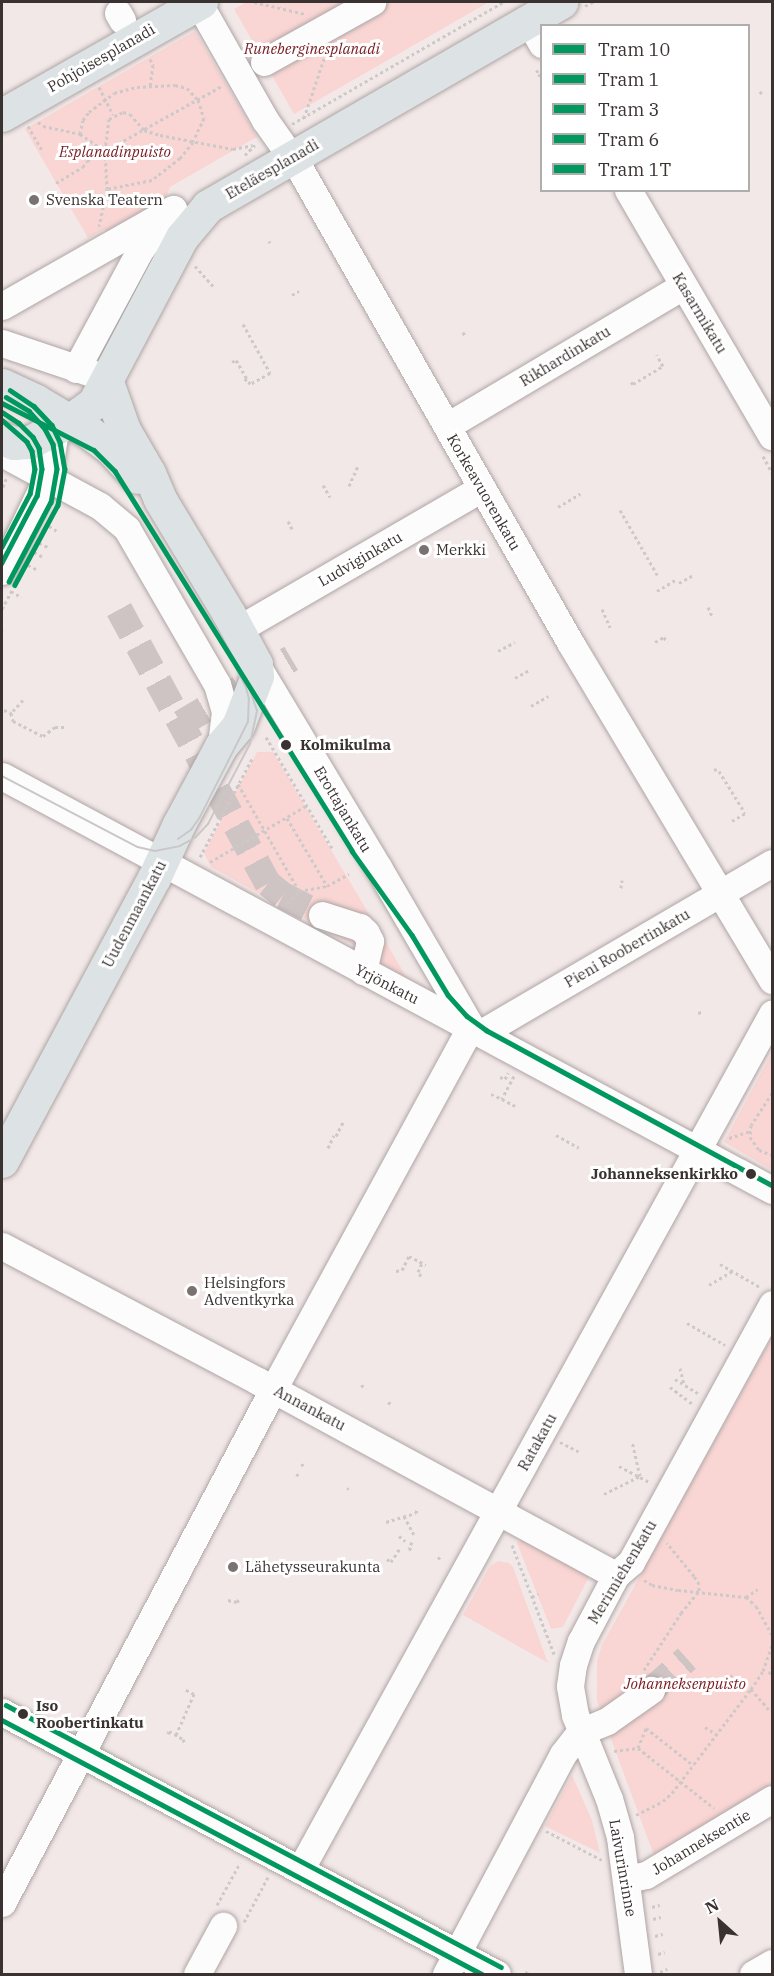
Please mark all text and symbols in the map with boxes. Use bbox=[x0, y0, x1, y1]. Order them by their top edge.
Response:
street label: Pohjoisesplanadi bbox=[44, 20, 158, 96]
legend bbox=[540, 24, 750, 192]
text: Tram 10 bbox=[598, 38, 670, 61]
park label: Runeberginesplanadi bbox=[244, 40, 380, 58]
text: Tram 1 bbox=[598, 68, 659, 91]
text: Tram 3 bbox=[598, 98, 659, 121]
text: Tram 6 bbox=[598, 128, 659, 151]
street label: Eteläesplanadi bbox=[222, 135, 322, 203]
park label: Esplanadinpuisto bbox=[59, 143, 171, 161]
text: Tram 1T bbox=[598, 158, 671, 181]
place label: Svenska Teatern bbox=[46, 191, 163, 209]
marker: Svenska Teatern bbox=[27, 193, 41, 207]
street label: Kasarmikatu bbox=[669, 269, 731, 357]
street label: Rikhardinkatu bbox=[516, 322, 614, 390]
street label: Korkeavuorenkatu bbox=[443, 431, 525, 553]
street label: Ludviginkatu bbox=[315, 528, 405, 590]
place label: Merkki bbox=[436, 541, 486, 559]
marker: Merkki bbox=[417, 543, 431, 557]
marker: Kolmikulma bbox=[277, 736, 295, 754]
place label: Kolmikulma bbox=[300, 736, 391, 754]
street label: Erottajankatu bbox=[310, 763, 376, 855]
street label: Uudenmaankatu bbox=[98, 857, 170, 971]
street label: Pieni Roobertinkatu bbox=[561, 905, 693, 991]
street label: Yrjönkatu bbox=[352, 960, 422, 1008]
place label: Johanneksenkirkko bbox=[591, 1165, 738, 1183]
marker: Johanneksenkirkko bbox=[742, 1165, 760, 1183]
place label: Helsingfors Adventkyrka bbox=[204, 1273, 294, 1308]
marker: Helsingfors Adventkyrka bbox=[185, 1284, 199, 1298]
street label: Annankatu bbox=[271, 1382, 349, 1434]
street label: Ratakatu bbox=[514, 1410, 560, 1474]
street label: Merimiehenkatu bbox=[584, 1517, 660, 1627]
place label: Lähetysseurakunta bbox=[245, 1558, 380, 1576]
marker: Lähetysseurakunta bbox=[226, 1560, 240, 1574]
park label: Johanneksenpuisto bbox=[624, 1675, 746, 1693]
place label: Iso Roobertinkatu bbox=[36, 1696, 144, 1731]
marker: Iso Roobertinkatu bbox=[14, 1705, 32, 1723]
street label: Johanneksentie bbox=[648, 1806, 754, 1878]
street label: Laivurinrinne bbox=[606, 1818, 640, 1918]
north arrow bbox=[690, 1892, 750, 1952]
text: N bbox=[702, 1894, 722, 1918]

